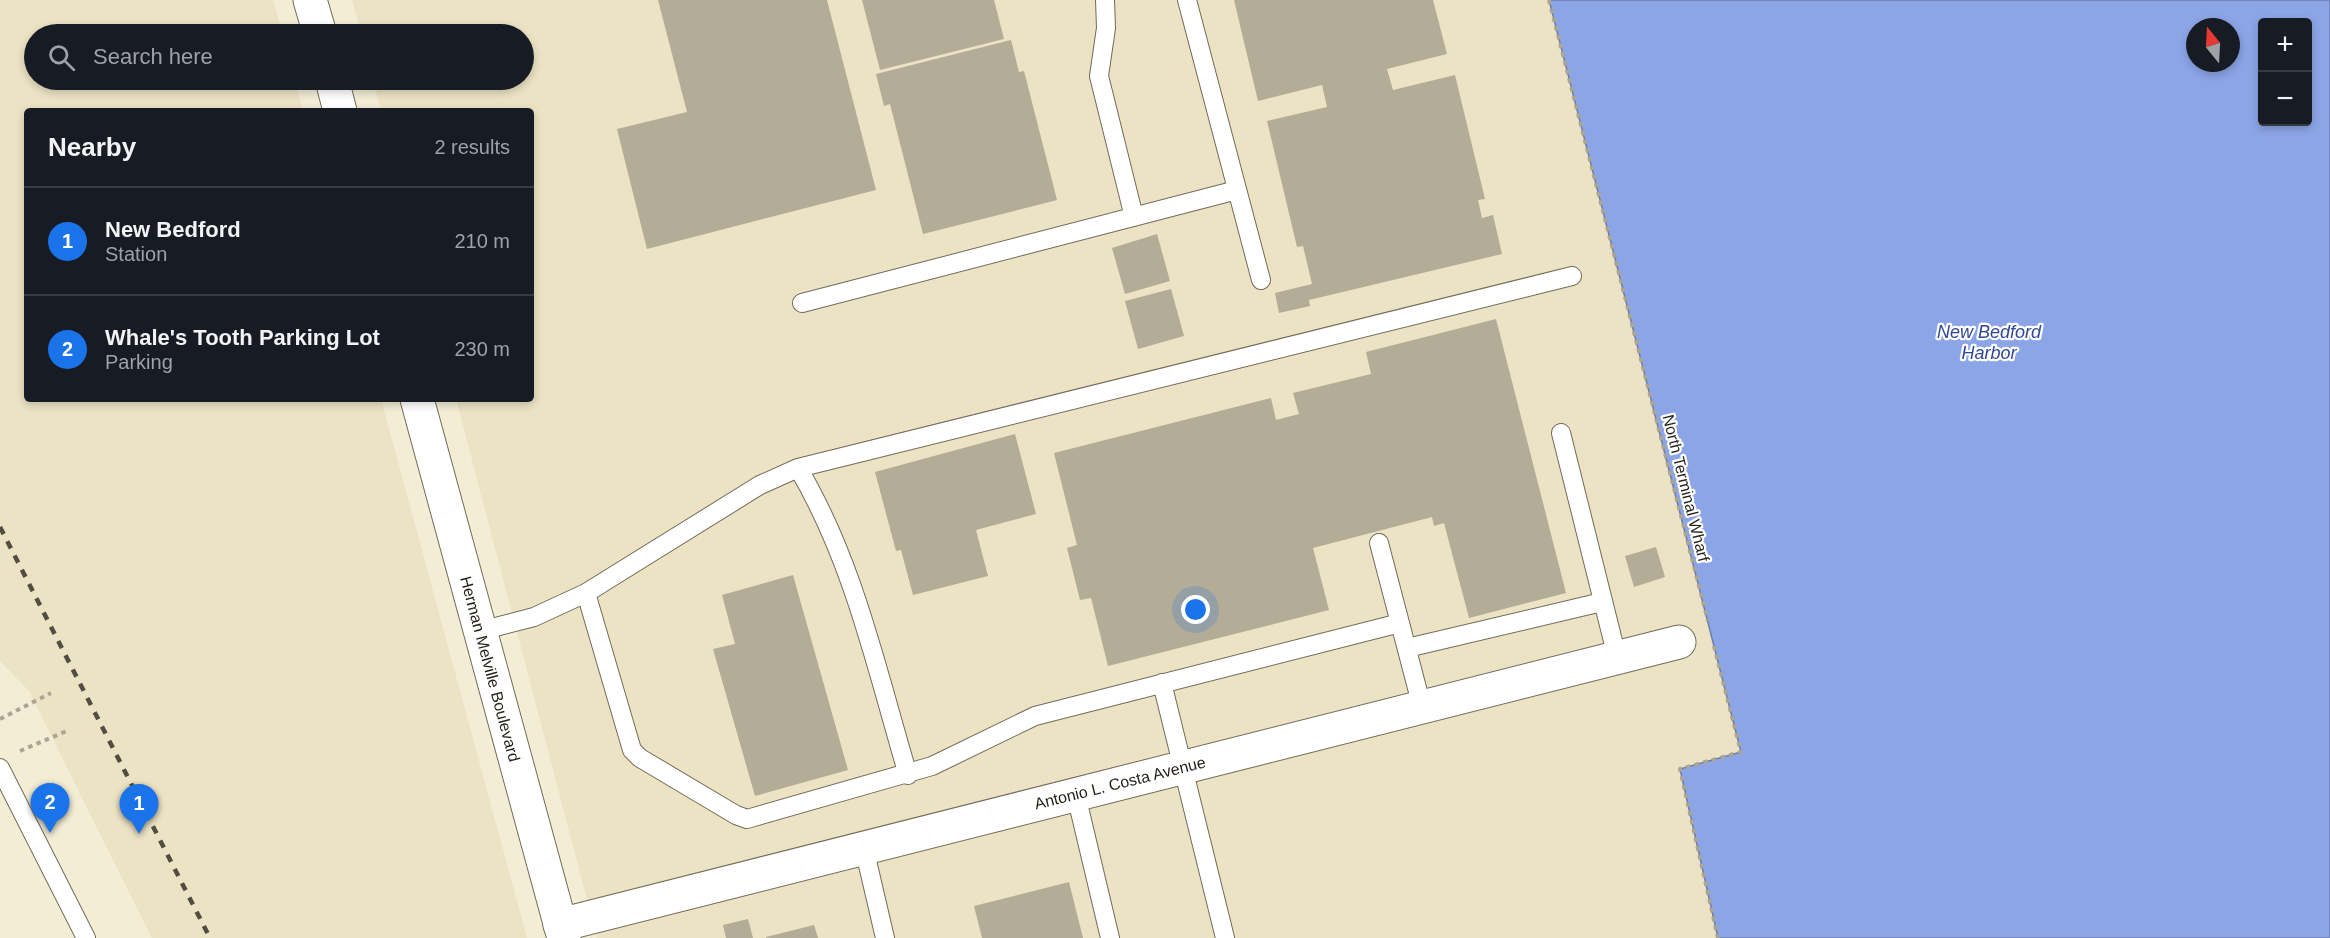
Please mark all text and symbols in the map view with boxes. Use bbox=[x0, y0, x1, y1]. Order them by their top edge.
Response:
north arrow bbox=[2186, 18, 2240, 72]
map controls bbox=[2258, 18, 2312, 126]
button: + bbox=[2258, 18, 2312, 72]
search box bbox=[24, 24, 534, 90]
icon: search bbox=[45, 41, 78, 74]
text: Search here bbox=[93, 44, 213, 69]
button: − bbox=[2258, 72, 2312, 126]
text: Nearby bbox=[48, 132, 136, 162]
text: 2 results bbox=[434, 136, 510, 158]
text: New Bedford bbox=[105, 217, 241, 242]
text: 1 bbox=[62, 230, 73, 252]
text: 210 m bbox=[454, 230, 510, 252]
text: Station bbox=[105, 243, 167, 265]
water label: New Bedford Harbor bbox=[1937, 322, 2042, 363]
text: Whale's Tooth Parking Lot bbox=[105, 325, 380, 350]
text: 2 bbox=[62, 338, 73, 360]
text: 230 m bbox=[454, 338, 510, 360]
text: Parking bbox=[105, 351, 173, 373]
street label: North Terminal Wharf bbox=[1660, 413, 1713, 564]
street label: Herman Melville Boulevard bbox=[457, 574, 523, 764]
your location bbox=[1181, 595, 1210, 624]
street label: Antonio L. Costa Avenue bbox=[1033, 753, 1207, 813]
pin: 2 bbox=[31, 784, 70, 833]
pin: 1 bbox=[120, 784, 158, 834]

